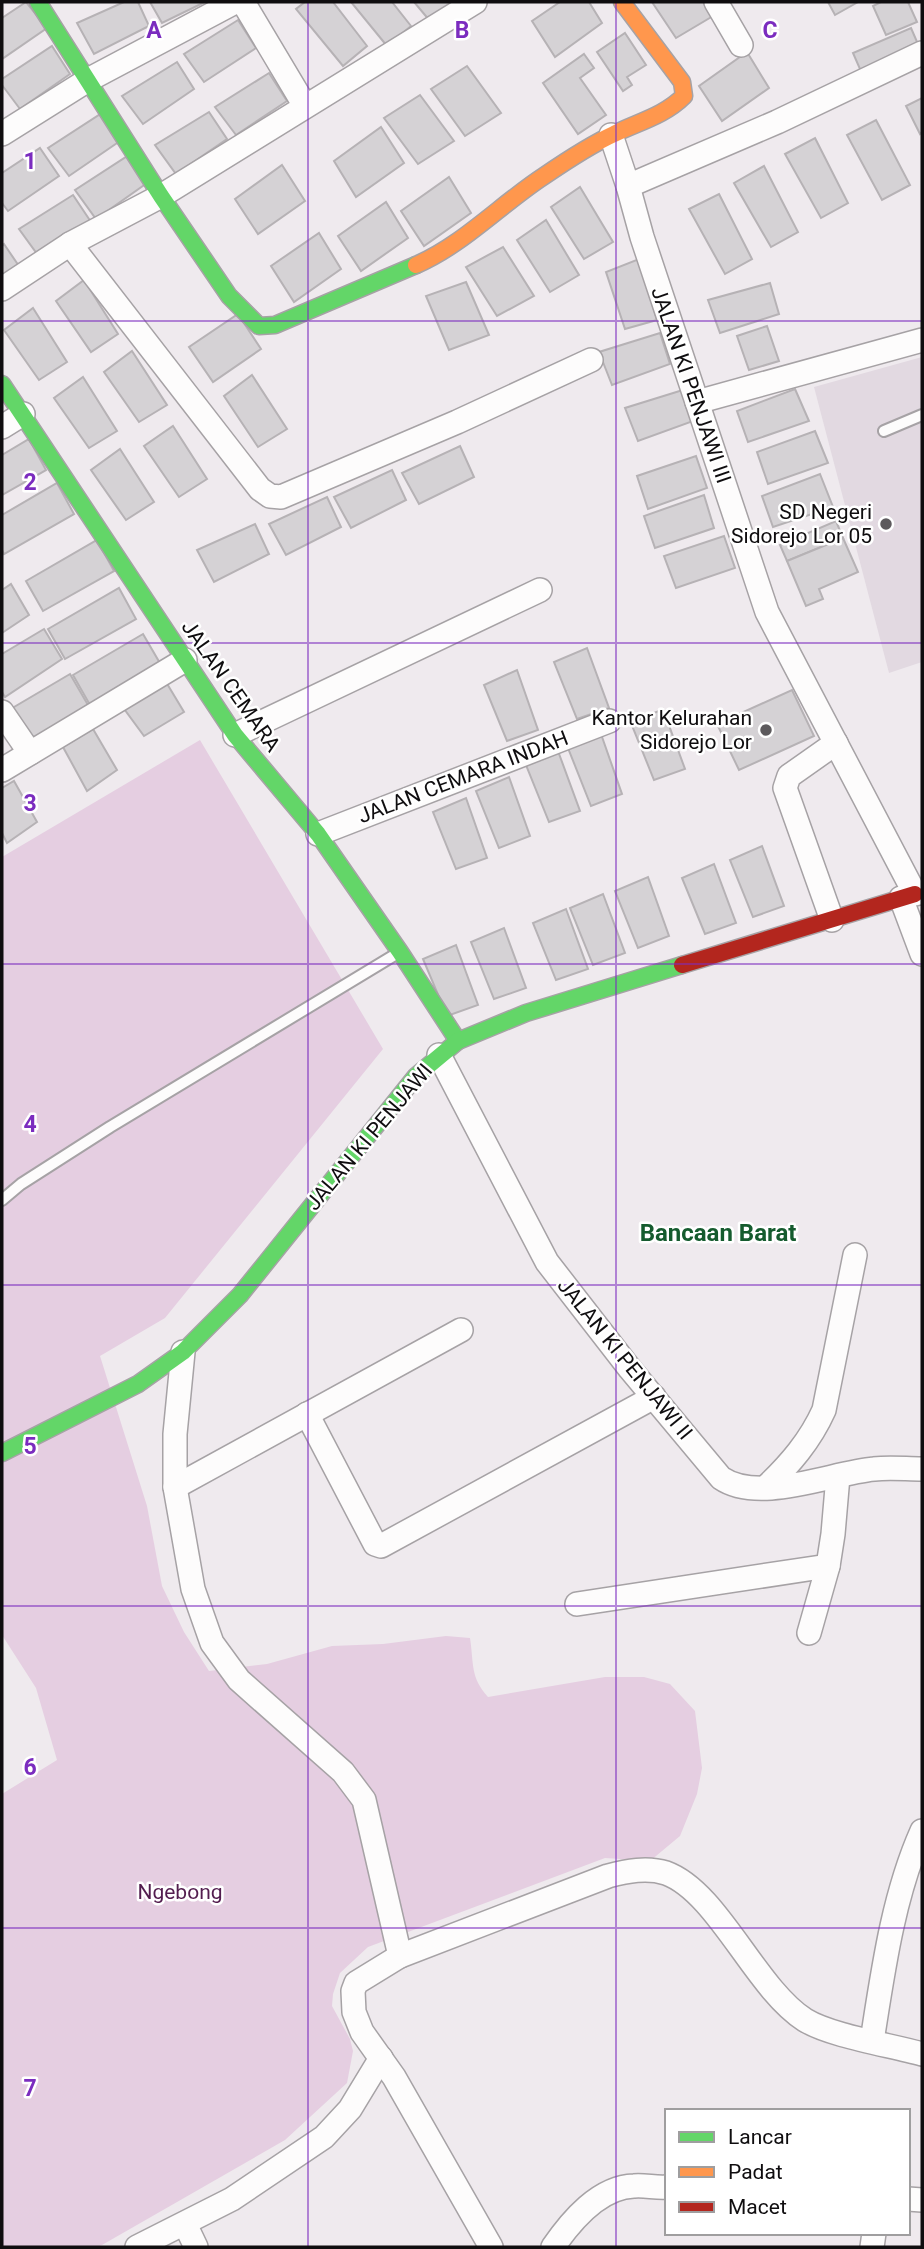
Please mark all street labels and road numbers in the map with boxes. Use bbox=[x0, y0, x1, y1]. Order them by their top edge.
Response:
street label: JALAN KI PENJAWI III bbox=[646, 284, 736, 486]
street label: JALAN CEMARA bbox=[177, 616, 285, 757]
street label: JALAN CEMARA INDAH bbox=[355, 726, 571, 828]
street label: JALAN KI PENJAWI bbox=[301, 1059, 437, 1215]
street label: JALAN KI PENJAWI II bbox=[553, 1274, 697, 1444]

